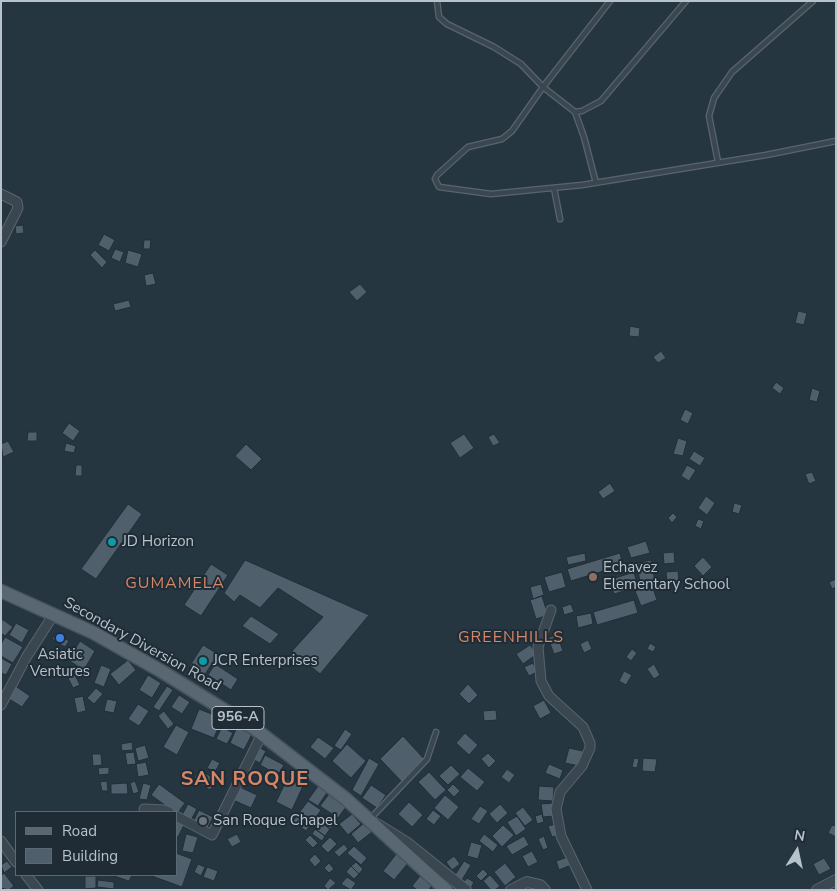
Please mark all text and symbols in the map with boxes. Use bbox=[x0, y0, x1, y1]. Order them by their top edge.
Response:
place label: JD Horizon bbox=[122, 533, 194, 551]
marker: JD Horizon bbox=[106, 536, 118, 548]
place label: Echavez Elementary School bbox=[603, 559, 730, 594]
marker: Echavez Elementary School bbox=[587, 571, 599, 583]
district label: GUMAMELA bbox=[124, 574, 226, 594]
street label: Secondary Diversion Road bbox=[60, 594, 224, 696]
district label: GREENHILLS bbox=[457, 628, 565, 648]
marker: Asiatic Ventures bbox=[54, 632, 66, 644]
place label: Asiatic Ventures bbox=[30, 646, 90, 681]
place label: JCR Enterprises bbox=[213, 652, 318, 670]
marker: JCR Enterprises bbox=[197, 655, 209, 667]
road number: 956-A bbox=[212, 706, 264, 730]
district label: SAN ROQUE bbox=[180, 768, 310, 792]
legend bbox=[15, 811, 178, 876]
place label: San Roque Chapel bbox=[213, 812, 337, 830]
marker: San Roque Chapel bbox=[197, 815, 209, 827]
text: Road bbox=[62, 821, 97, 841]
text: N bbox=[793, 825, 806, 846]
north arrow bbox=[772, 826, 822, 876]
text: Building bbox=[62, 846, 118, 866]

